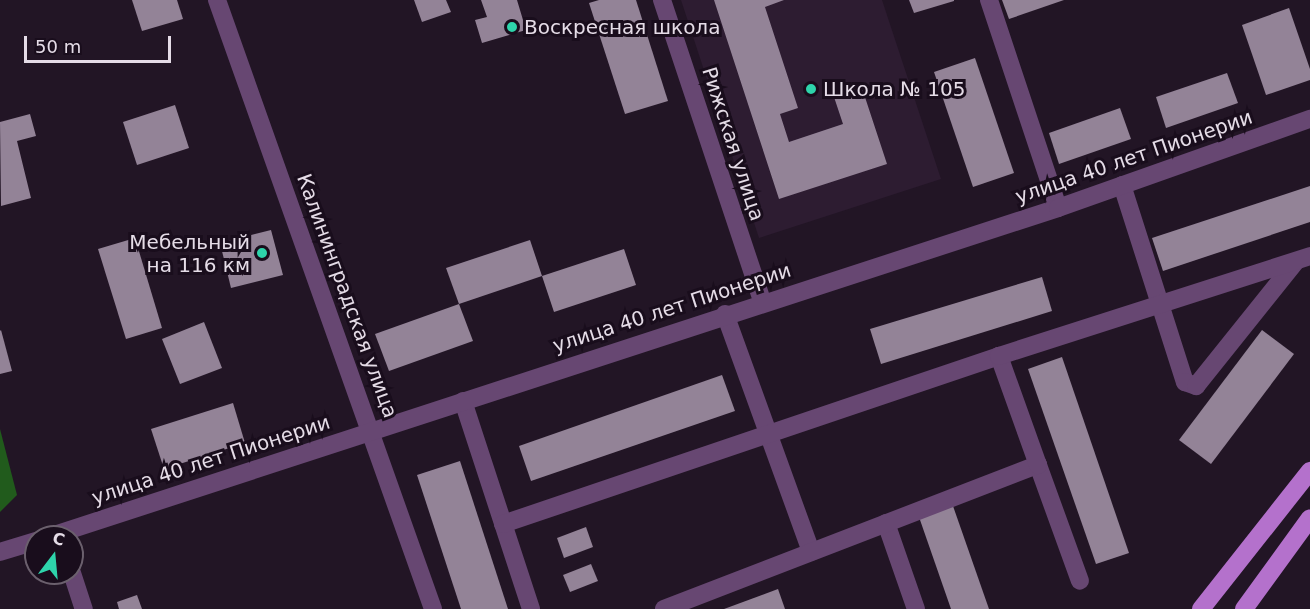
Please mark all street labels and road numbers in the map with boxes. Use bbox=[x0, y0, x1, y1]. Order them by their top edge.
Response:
street label: Рижская улица bbox=[697, 64, 769, 224]
street label: улица 40 лет Пионерии bbox=[1012, 105, 1256, 209]
street label: Калининградская улица bbox=[292, 171, 402, 421]
street label: улица 40 лет Пионерии bbox=[550, 258, 794, 358]
street label: улица 40 лет Пионерии bbox=[89, 410, 333, 510]

